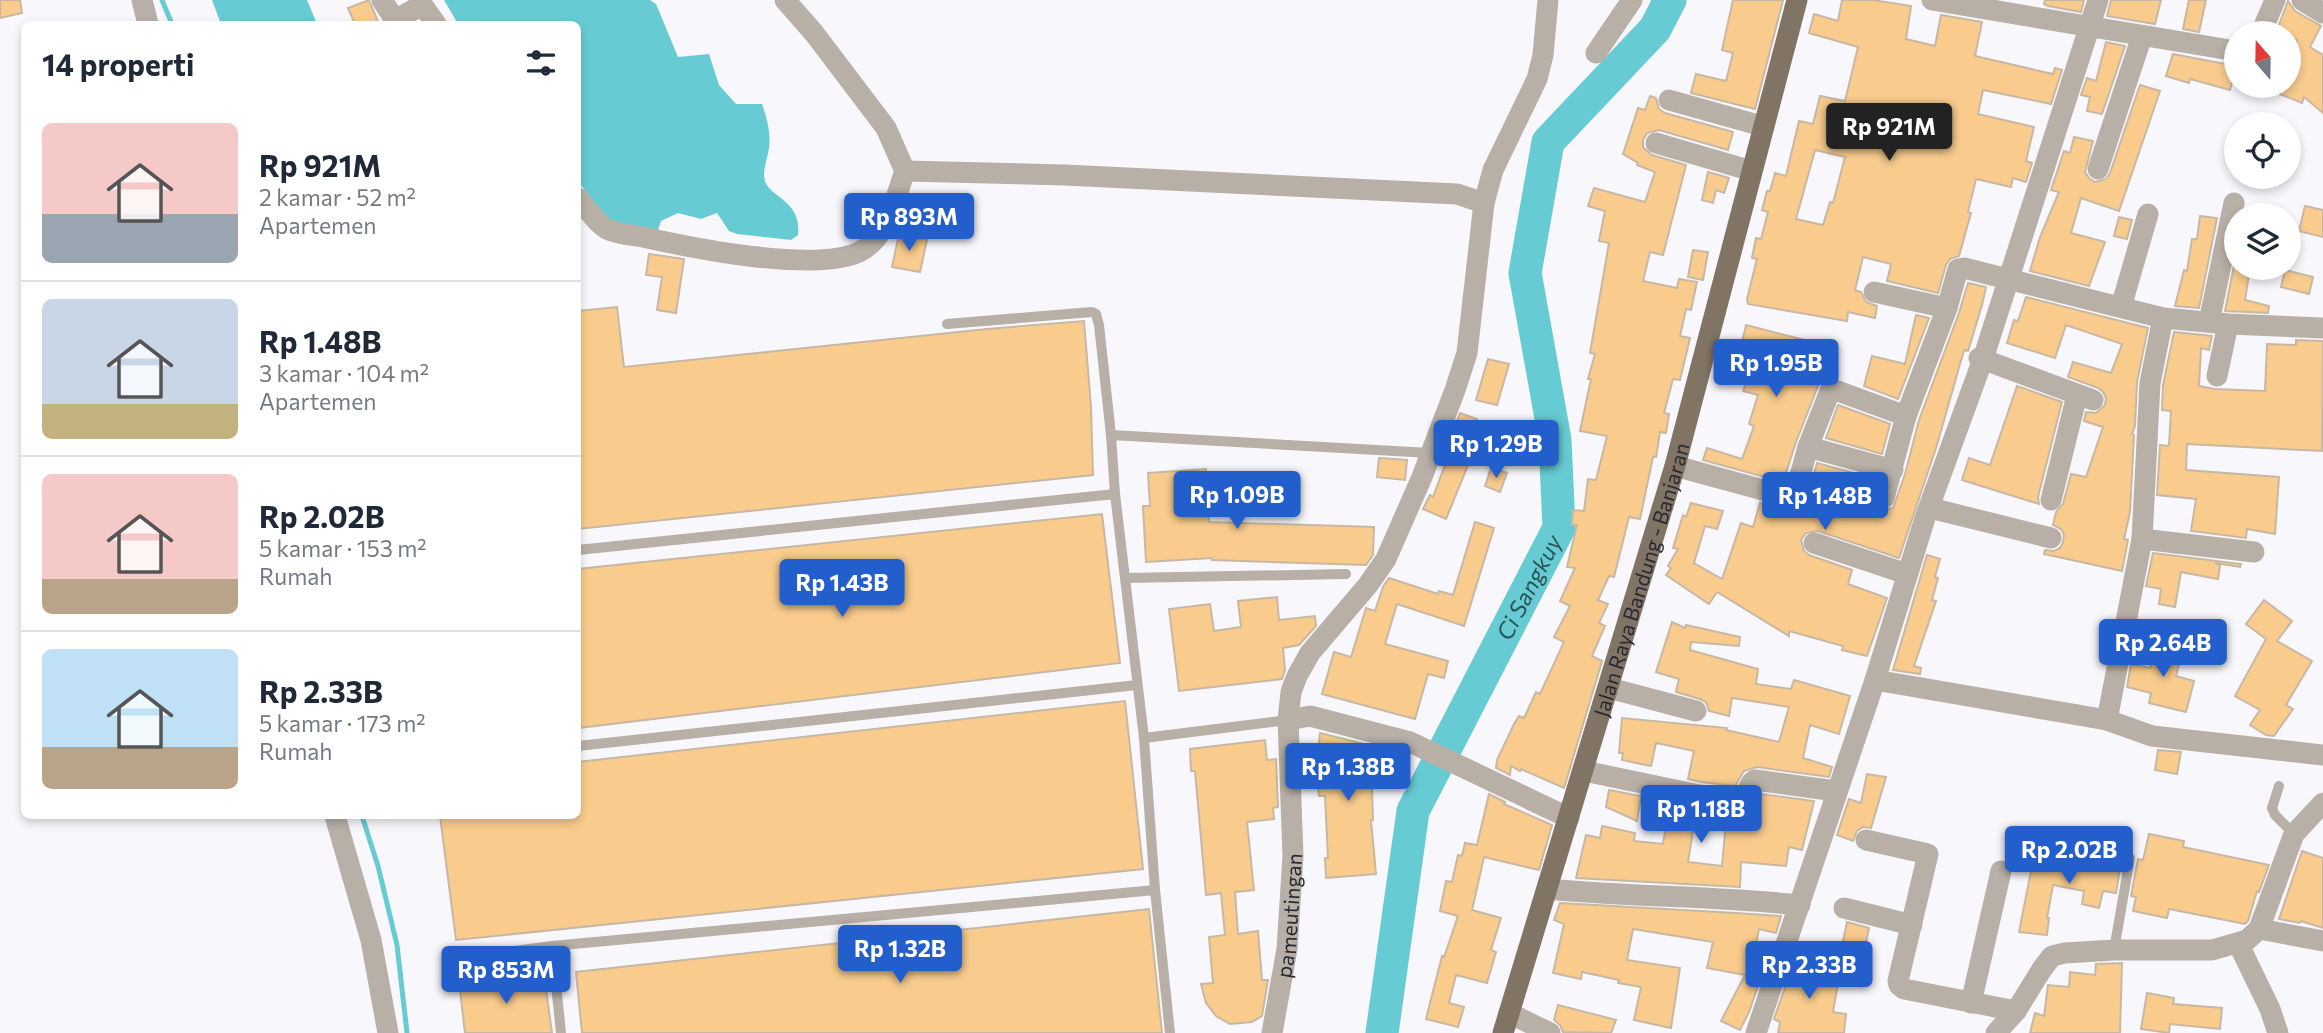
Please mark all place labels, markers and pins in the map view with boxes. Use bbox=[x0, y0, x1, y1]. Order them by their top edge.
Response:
pin: Rp 921M bbox=[1824, 104, 1954, 163]
pin: Rp 893M bbox=[844, 194, 974, 253]
pin: Rp 1.95B bbox=[1704, 340, 1848, 399]
pin: Rp 1.29B bbox=[1424, 420, 1568, 480]
pin: Rp 1.09B bbox=[1165, 472, 1309, 531]
pin: Rp 1.48B bbox=[1753, 472, 1897, 532]
pin: Rp 1.43B bbox=[770, 560, 914, 619]
pin: Rp 2.64B bbox=[2091, 620, 2235, 679]
pin: Rp 1.38B bbox=[1276, 744, 1420, 803]
pin: Rp 1.18B bbox=[1629, 786, 1773, 845]
pin: Rp 2.02B bbox=[1997, 826, 2141, 886]
pin: Rp 1.32B bbox=[828, 926, 972, 985]
pin: Rp 2.33B bbox=[1737, 942, 1881, 1001]
pin: Rp 853M bbox=[441, 946, 571, 1006]

